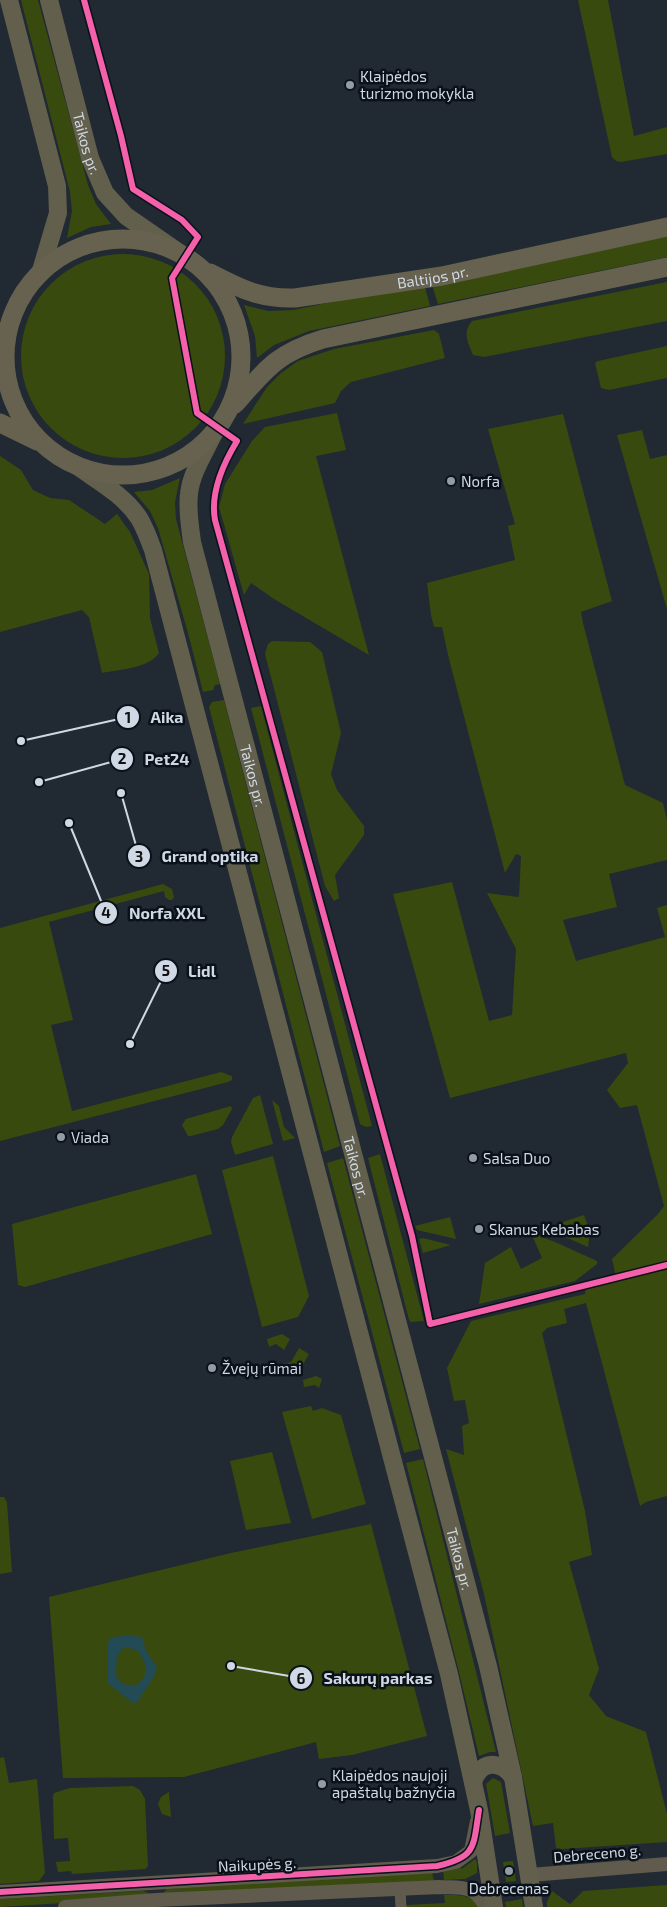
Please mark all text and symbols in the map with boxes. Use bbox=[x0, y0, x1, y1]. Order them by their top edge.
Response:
place label: Klaipėdos turizmo mokykla bbox=[360, 67, 474, 102]
marker: Klaipėdos turizmo mokykla bbox=[344, 79, 356, 91]
street label: Taikos pr. bbox=[69, 110, 105, 177]
street label: Baltijos pr. bbox=[396, 262, 470, 292]
place label: Norfa bbox=[461, 472, 500, 490]
marker: Norfa bbox=[445, 475, 457, 487]
callout: Aika bbox=[116, 702, 194, 733]
text: Aika bbox=[151, 707, 183, 726]
text: 1 bbox=[125, 708, 131, 726]
street label: Taikos pr. bbox=[237, 742, 270, 809]
callout: Pet24 bbox=[109, 744, 199, 775]
text: 2 bbox=[118, 749, 127, 767]
text: Pet24 bbox=[145, 749, 189, 768]
callout: Grand optika bbox=[126, 841, 268, 872]
text: Grand optika bbox=[162, 846, 258, 865]
text: 3 bbox=[135, 847, 143, 865]
callout: Norfa XXL bbox=[94, 897, 215, 928]
text: 4 bbox=[101, 903, 111, 921]
text: Norfa XXL bbox=[129, 903, 205, 922]
callout: Lidl bbox=[153, 956, 226, 987]
text: 5 bbox=[162, 961, 170, 979]
text: Lidl bbox=[188, 961, 217, 980]
place label: Viada bbox=[71, 1128, 109, 1146]
marker: Viada bbox=[55, 1131, 67, 1143]
street label: Taikos pr. bbox=[340, 1134, 373, 1200]
place label: Salsa Duo bbox=[483, 1149, 550, 1167]
marker: Salsa Duo bbox=[467, 1152, 479, 1164]
place label: Skanus Kebabas bbox=[489, 1220, 599, 1238]
marker: Skanus Kebabas bbox=[473, 1223, 485, 1235]
place label: Žvejų rūmai bbox=[222, 1359, 302, 1378]
marker: Žvejų rūmai bbox=[206, 1362, 218, 1374]
street label: Taikos pr. bbox=[443, 1526, 477, 1592]
callout: Sakurų parkas bbox=[288, 1663, 442, 1694]
text: Sakurų parkas bbox=[324, 1668, 432, 1687]
text: 6 bbox=[297, 1669, 306, 1687]
place label: Klaipėdos naujoji apaštalų bažnyčia bbox=[332, 1766, 455, 1801]
marker: Klaipėdos naujoji apaštalų bažnyčia bbox=[316, 1778, 328, 1790]
street label: Debreceno g. bbox=[552, 1840, 642, 1866]
street label: Naikupės g. bbox=[217, 1853, 297, 1875]
marker: Debrecenas bbox=[503, 1865, 515, 1877]
place label: Debrecenas bbox=[469, 1879, 549, 1897]

